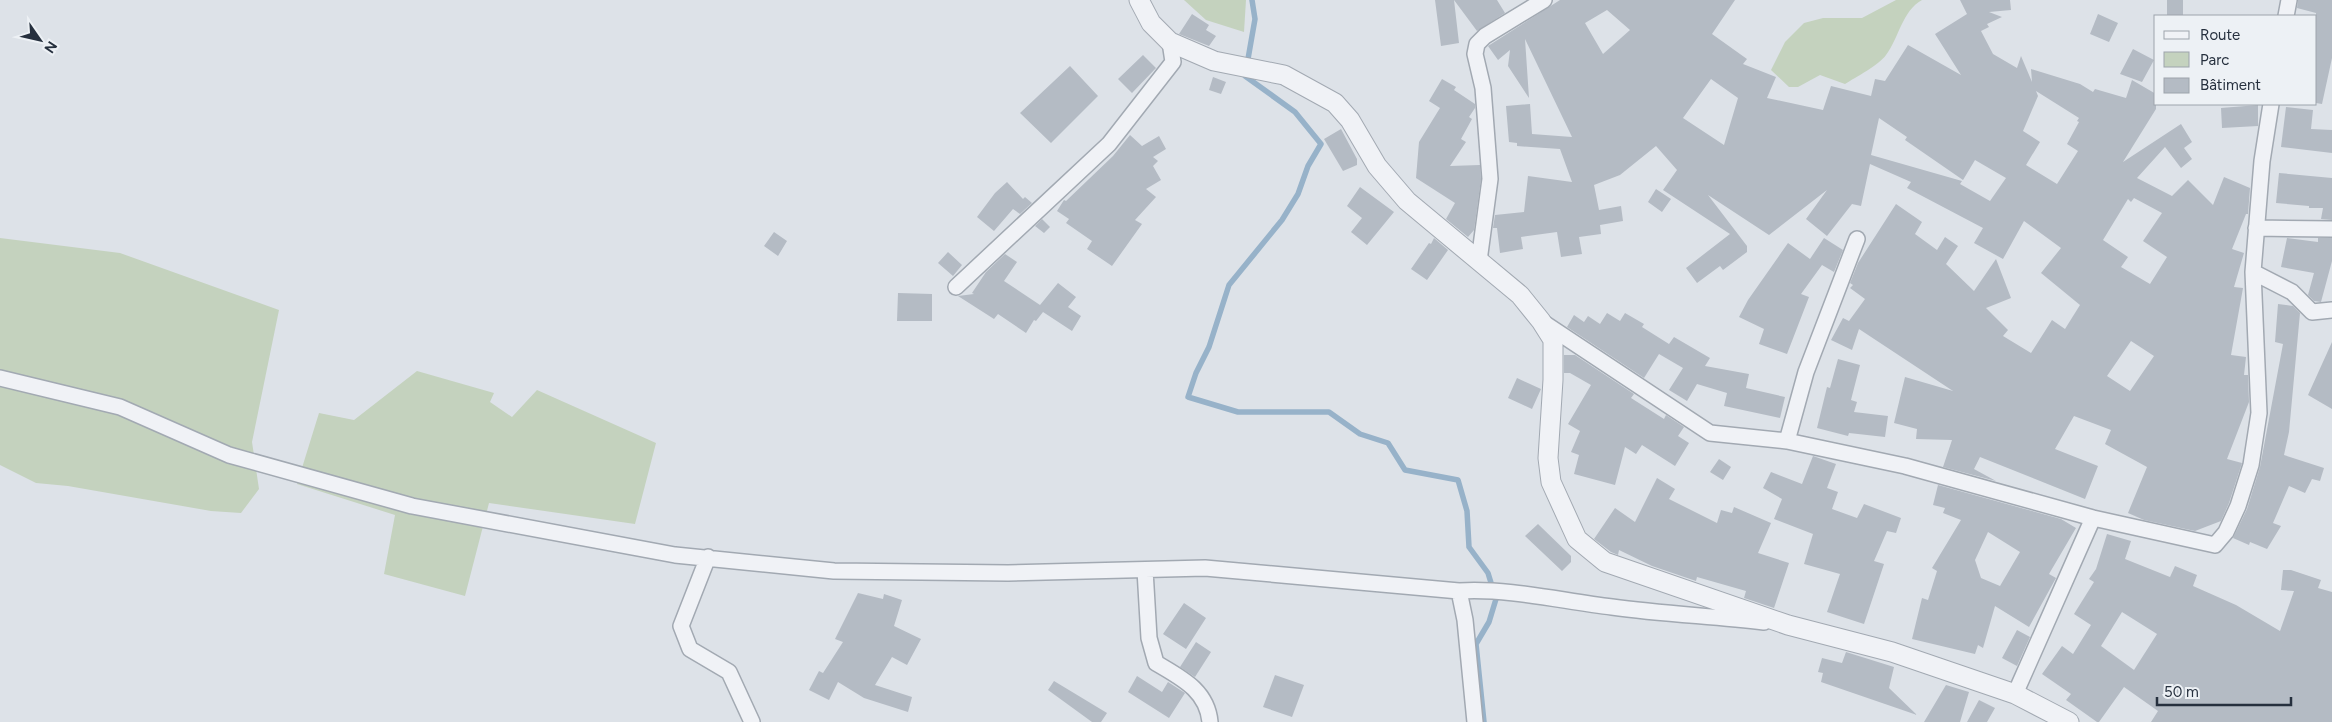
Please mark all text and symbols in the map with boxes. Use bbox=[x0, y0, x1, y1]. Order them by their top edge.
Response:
north arrow bbox=[15, 15, 65, 65]
legend bbox=[2154, 15, 2317, 105]
text: Route bbox=[2200, 26, 2240, 44]
text: N bbox=[40, 38, 60, 56]
text: Parc bbox=[2200, 51, 2229, 69]
text: Bâtiment bbox=[2200, 76, 2261, 94]
scale bar bbox=[2157, 674, 2291, 706]
text: 50 m bbox=[2164, 683, 2199, 701]

